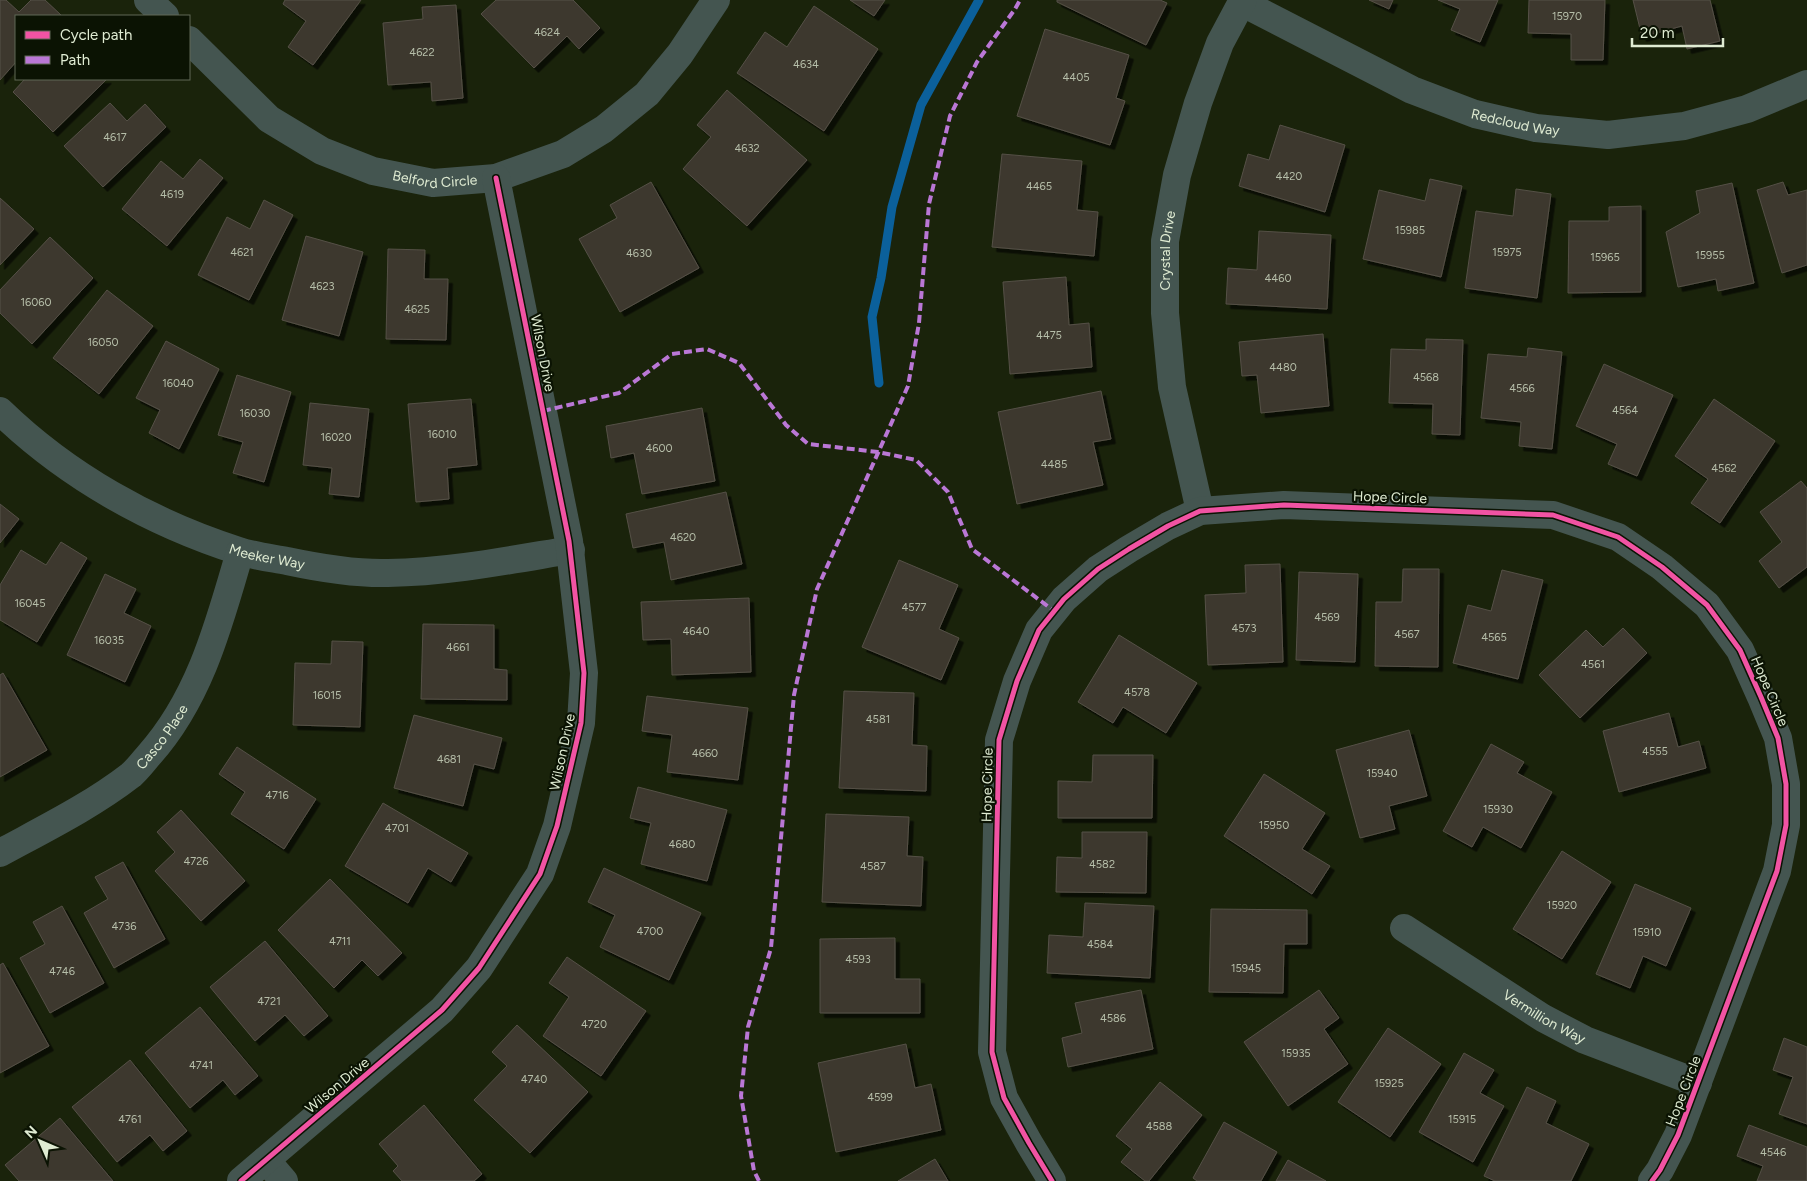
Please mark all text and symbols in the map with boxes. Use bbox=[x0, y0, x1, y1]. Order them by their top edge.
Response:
house number: 15970 bbox=[1552, 10, 1582, 23]
legend bbox=[15, 15, 190, 80]
scale bar bbox=[1632, 15, 1723, 47]
text: 20 m bbox=[1640, 24, 1674, 42]
text: Cycle path bbox=[60, 26, 132, 44]
house number: 4624 bbox=[534, 26, 560, 39]
house number: 4622 bbox=[409, 46, 435, 59]
text: Path bbox=[60, 51, 90, 69]
house number: 4634 bbox=[793, 58, 819, 71]
house number: 4405 bbox=[1062, 71, 1090, 84]
street label: Redcloud Way bbox=[1469, 105, 1561, 139]
house number: 4617 bbox=[103, 131, 127, 144]
house number: 4632 bbox=[734, 142, 760, 155]
street label: Belford Circle bbox=[391, 167, 478, 192]
house number: 4420 bbox=[1276, 170, 1302, 183]
house number: 4465 bbox=[1026, 180, 1052, 193]
house number: 4619 bbox=[160, 188, 184, 201]
street label: Crystal Drive bbox=[1157, 209, 1179, 291]
house number: 15985 bbox=[1395, 224, 1425, 237]
house number: 4621 bbox=[230, 246, 254, 259]
house number: 15975 bbox=[1492, 246, 1522, 259]
house number: 4630 bbox=[626, 247, 652, 260]
house number: 15955 bbox=[1695, 249, 1725, 262]
house number: 15965 bbox=[1590, 251, 1620, 264]
house number: 4460 bbox=[1265, 272, 1291, 285]
house number: 4623 bbox=[309, 280, 335, 293]
house number: 16060 bbox=[20, 296, 52, 309]
house number: 4625 bbox=[404, 303, 430, 316]
street label: Wilson Drive bbox=[527, 313, 558, 393]
house number: 4475 bbox=[1036, 329, 1062, 342]
house number: 16050 bbox=[87, 336, 119, 349]
house number: 4480 bbox=[1269, 361, 1297, 374]
house number: 4568 bbox=[1413, 371, 1439, 384]
house number: 16040 bbox=[162, 377, 194, 390]
house number: 4566 bbox=[1509, 382, 1535, 395]
house number: 4564 bbox=[1612, 404, 1638, 417]
house number: 16030 bbox=[240, 407, 270, 420]
house number: 16010 bbox=[427, 428, 457, 441]
house number: 16020 bbox=[320, 431, 352, 444]
house number: 4600 bbox=[645, 442, 673, 455]
house number: 4485 bbox=[1041, 458, 1067, 471]
house number: 4562 bbox=[1711, 462, 1737, 475]
street label: Hope Circle bbox=[1353, 488, 1428, 507]
house number: 4620 bbox=[670, 531, 696, 544]
street label: Meeker Way bbox=[227, 540, 307, 574]
house number: 16045 bbox=[15, 597, 45, 610]
house number: 4577 bbox=[902, 601, 927, 614]
house number: 4569 bbox=[1314, 611, 1340, 624]
house number: 4573 bbox=[1231, 622, 1257, 635]
house number: 4640 bbox=[683, 625, 709, 638]
house number: 4567 bbox=[1394, 628, 1420, 641]
house number: 4565 bbox=[1481, 631, 1507, 644]
house number: 16035 bbox=[94, 634, 124, 647]
house number: 4661 bbox=[446, 641, 470, 654]
street label: Hope Circle bbox=[1747, 654, 1792, 729]
house number: 4561 bbox=[1581, 658, 1605, 671]
house number: 4578 bbox=[1124, 686, 1150, 699]
house number: 16015 bbox=[313, 689, 341, 702]
street label: Casco Place bbox=[133, 701, 192, 773]
street label: Wilson Drive bbox=[546, 712, 579, 792]
house number: 4581 bbox=[866, 713, 890, 726]
house number: 4555 bbox=[1642, 745, 1668, 758]
house number: 4660 bbox=[692, 747, 718, 760]
street label: Hope Circle bbox=[978, 747, 997, 822]
house number: 4681 bbox=[437, 753, 461, 766]
house number: 15940 bbox=[1367, 767, 1397, 780]
house number: 4716 bbox=[265, 789, 289, 802]
house number: 15930 bbox=[1483, 803, 1513, 816]
house number: 15950 bbox=[1259, 819, 1289, 832]
house number: 4701 bbox=[385, 822, 409, 835]
house number: 4680 bbox=[669, 838, 695, 851]
house number: 4726 bbox=[183, 855, 209, 868]
house number: 4582 bbox=[1089, 858, 1115, 871]
house number: 4587 bbox=[860, 860, 886, 873]
house number: 15920 bbox=[1547, 899, 1577, 912]
house number: 4736 bbox=[112, 920, 136, 933]
house number: 4700 bbox=[637, 925, 663, 938]
house number: 15910 bbox=[1633, 926, 1661, 939]
house number: 4711 bbox=[329, 935, 351, 948]
house number: 4584 bbox=[1087, 938, 1114, 951]
house number: 4593 bbox=[845, 953, 871, 966]
house number: 15945 bbox=[1231, 962, 1261, 975]
house number: 4746 bbox=[49, 965, 75, 978]
street label: Vermillion Way bbox=[1499, 986, 1589, 1048]
house number: 4721 bbox=[257, 995, 281, 1008]
house number: 4586 bbox=[1100, 1012, 1126, 1025]
house number: 4720 bbox=[581, 1018, 607, 1031]
house number: 15935 bbox=[1281, 1047, 1311, 1060]
street label: Hope Circle bbox=[1662, 1053, 1705, 1129]
street label: Wilson Drive bbox=[302, 1054, 373, 1117]
house number: 4741 bbox=[189, 1059, 213, 1072]
house number: 4740 bbox=[521, 1073, 547, 1086]
house number: 15925 bbox=[1374, 1077, 1404, 1090]
house number: 4599 bbox=[867, 1091, 893, 1104]
house number: 4761 bbox=[118, 1113, 142, 1126]
house number: 15915 bbox=[1448, 1113, 1476, 1126]
north arrow bbox=[15, 1116, 65, 1166]
house number: 4588 bbox=[1146, 1120, 1173, 1133]
text: N bbox=[21, 1122, 41, 1142]
house number: 4546 bbox=[1760, 1146, 1786, 1159]

